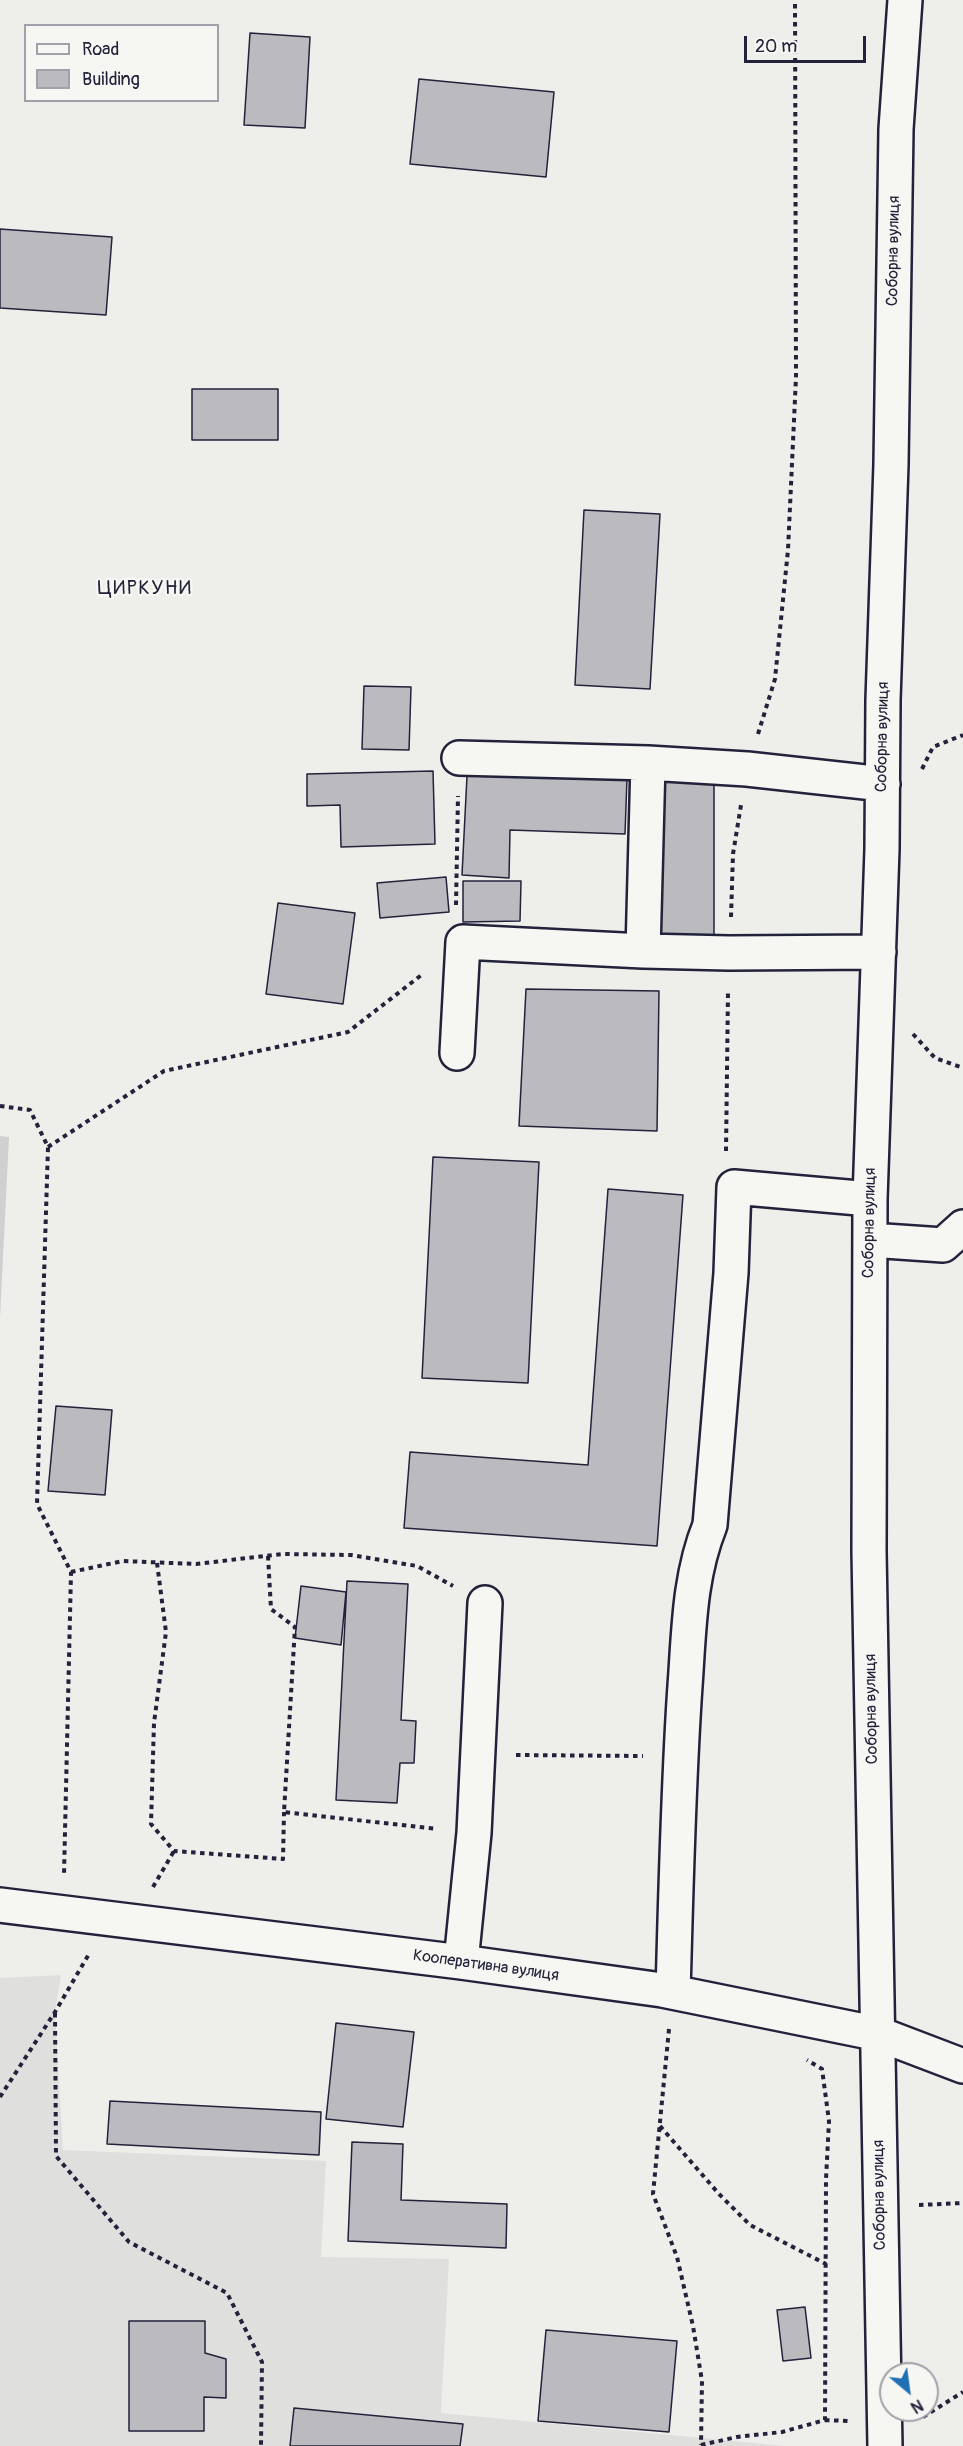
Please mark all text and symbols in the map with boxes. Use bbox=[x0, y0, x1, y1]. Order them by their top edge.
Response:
legend bbox=[24, 24, 219, 102]
scale bar bbox=[747, 24, 868, 62]
text: 20 m bbox=[755, 35, 797, 58]
text: Road bbox=[82, 38, 119, 61]
text: Building bbox=[82, 68, 140, 91]
street label: Соборна вулиця bbox=[883, 196, 905, 306]
district label: ЦИРКУНИ bbox=[98, 577, 192, 601]
street label: Соборна вулиця bbox=[872, 682, 894, 792]
street label: Соборна вулиця bbox=[859, 1168, 881, 1278]
street label: Соборна вулиця bbox=[861, 1654, 883, 1764]
street label: Кооперативна вулиця bbox=[412, 1946, 560, 1986]
street label: Соборна вулиця bbox=[869, 2140, 891, 2250]
north arrow bbox=[879, 2362, 939, 2422]
text: N bbox=[907, 2395, 926, 2417]

